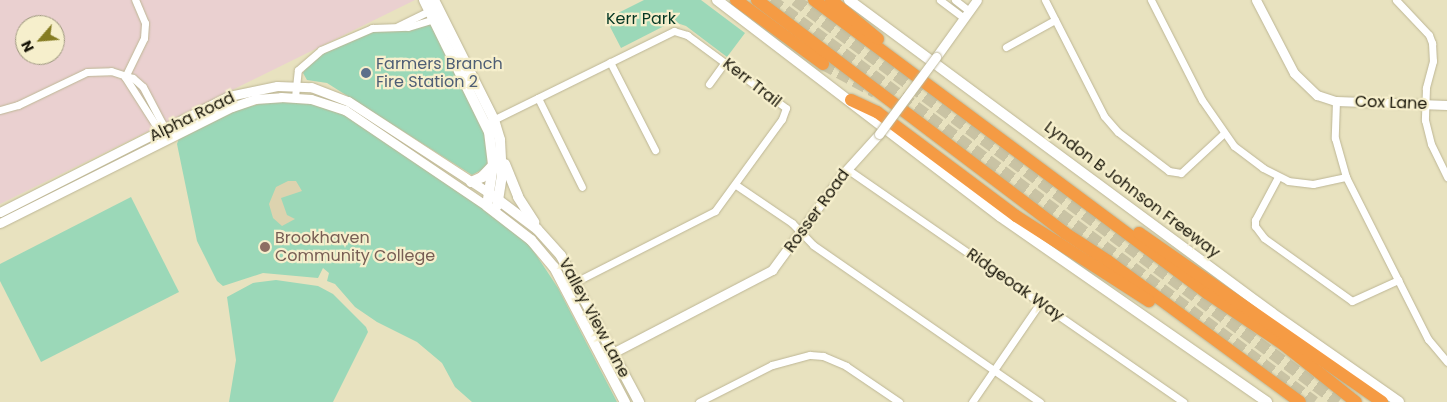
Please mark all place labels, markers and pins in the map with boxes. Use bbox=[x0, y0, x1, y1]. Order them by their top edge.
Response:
place label: Farmers Branch Fire Station 2 bbox=[376, 54, 503, 92]
marker: Farmers Branch Fire Station 2 bbox=[360, 67, 372, 79]
place label: Brookhaven Community College bbox=[275, 228, 435, 266]
marker: Brookhaven Community College bbox=[259, 241, 271, 253]

